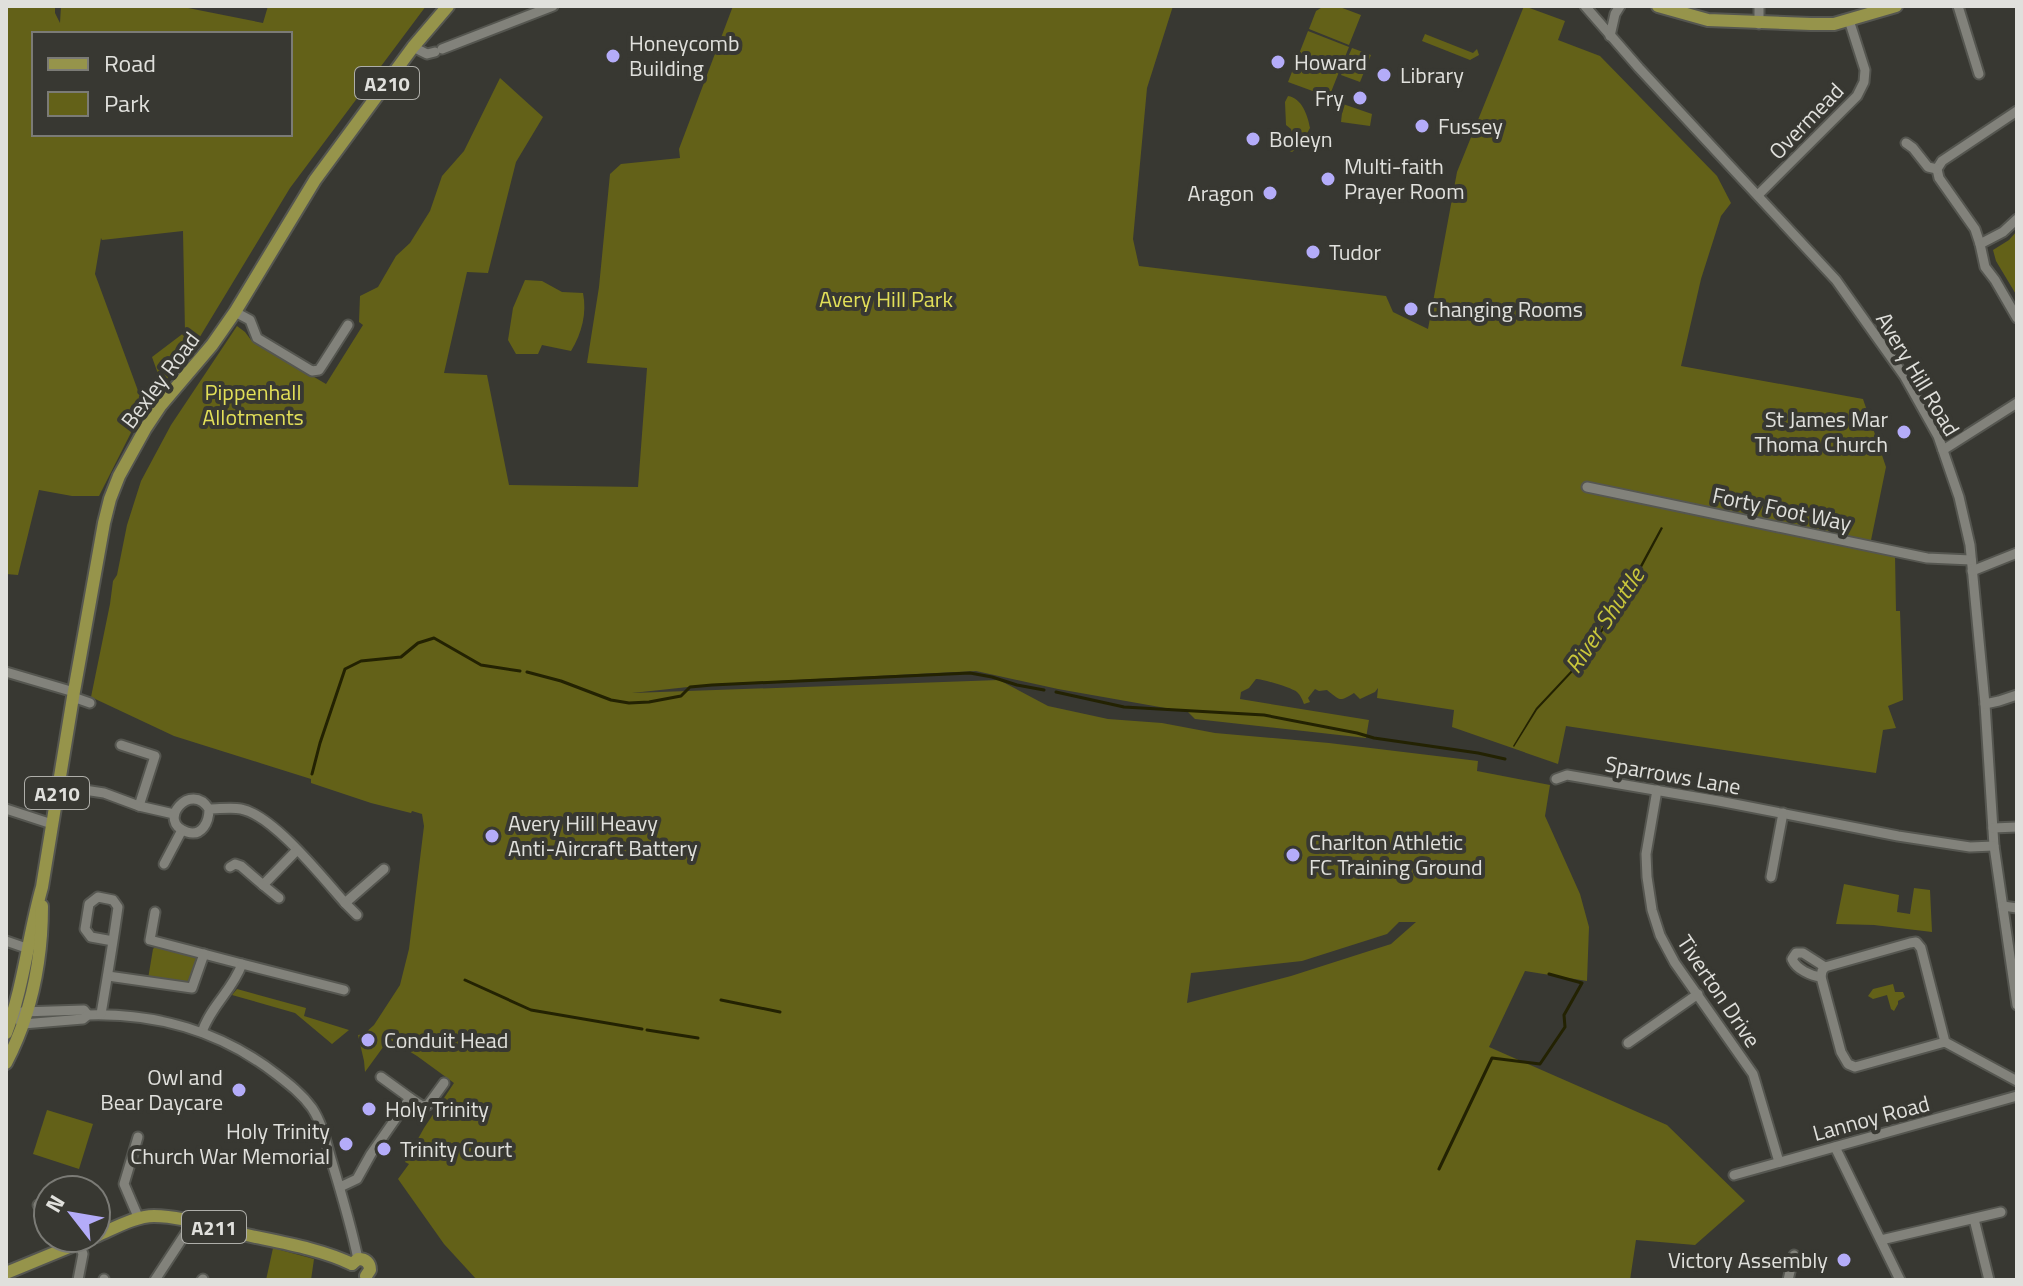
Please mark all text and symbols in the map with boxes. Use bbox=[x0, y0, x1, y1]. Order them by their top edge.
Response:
place label: Honeycomb Building bbox=[629, 26, 740, 85]
legend bbox=[32, 32, 292, 136]
text: Road bbox=[104, 45, 156, 81]
place label: Howard bbox=[1294, 45, 1367, 79]
marker: Honeycomb Building bbox=[604, 47, 622, 65]
marker: Howard bbox=[1269, 53, 1287, 71]
place label: Library bbox=[1400, 58, 1464, 92]
marker: Library bbox=[1375, 66, 1393, 84]
road number: A210 bbox=[355, 67, 419, 99]
street label: Overmead bbox=[1760, 75, 1852, 167]
place label: Fry bbox=[1315, 81, 1344, 115]
text: Park bbox=[104, 85, 150, 121]
marker: Fry bbox=[1351, 89, 1369, 107]
place label: Fussey bbox=[1438, 109, 1503, 143]
marker: Fussey bbox=[1413, 117, 1431, 135]
place label: Boleyn bbox=[1269, 122, 1333, 156]
marker: Boleyn bbox=[1244, 130, 1262, 148]
place label: Multi-faith Prayer Room bbox=[1344, 149, 1465, 208]
marker: Multi-faith Prayer Room bbox=[1319, 170, 1337, 188]
place label: Aragon bbox=[1188, 176, 1254, 210]
marker: Aragon bbox=[1261, 184, 1279, 202]
place label: Tudor bbox=[1329, 235, 1382, 269]
marker: Tudor bbox=[1304, 243, 1322, 261]
park label: Avery Hill Park bbox=[819, 282, 953, 316]
place label: Changing Rooms bbox=[1427, 292, 1583, 326]
marker: Changing Rooms bbox=[1402, 300, 1420, 318]
street label: Avery Hill Road bbox=[1867, 305, 1969, 443]
street label: Bexley Road bbox=[112, 324, 208, 436]
park label: Pippenhall Allotments bbox=[202, 375, 304, 434]
place label: St James Mar Thoma Church bbox=[1754, 402, 1888, 461]
marker: St James Mar Thoma Church bbox=[1895, 423, 1913, 441]
street label: Forty Foot Way bbox=[1709, 478, 1855, 540]
water label: River Shuttle bbox=[1555, 558, 1654, 680]
street label: Sparrows Lane bbox=[1602, 746, 1744, 804]
road number: A210 bbox=[25, 777, 89, 809]
place label: Avery Hill Heavy Anti-Aircraft Battery bbox=[508, 806, 698, 865]
place label: Charlton Athletic FC Training Ground bbox=[1309, 825, 1483, 884]
marker: Avery Hill Heavy Anti-Aircraft Battery bbox=[483, 827, 501, 845]
marker: Charlton Athletic FC Training Ground bbox=[1284, 846, 1302, 864]
street label: Tiverton Drive bbox=[1669, 928, 1769, 1054]
place label: Conduit Head bbox=[384, 1023, 508, 1057]
marker: Conduit Head bbox=[359, 1031, 377, 1049]
place label: Owl and Bear Daycare bbox=[100, 1060, 223, 1119]
marker: Owl and Bear Daycare bbox=[230, 1081, 248, 1099]
street label: Lannoy Road bbox=[1809, 1086, 1933, 1150]
place label: Holy Trinity bbox=[385, 1092, 489, 1126]
marker: Holy Trinity bbox=[360, 1100, 378, 1118]
place label: Holy Trinity Church War Memorial bbox=[130, 1114, 330, 1173]
place label: Trinity Court bbox=[400, 1132, 513, 1166]
marker: Holy Trinity Church War Memorial bbox=[337, 1135, 355, 1153]
marker: Trinity Court bbox=[375, 1140, 393, 1158]
north arrow bbox=[32, 1174, 112, 1254]
text: N bbox=[36, 1188, 73, 1219]
road number: A211 bbox=[182, 1211, 246, 1243]
place label: Victory Assembly bbox=[1668, 1243, 1828, 1277]
marker: Victory Assembly bbox=[1835, 1251, 1853, 1269]

